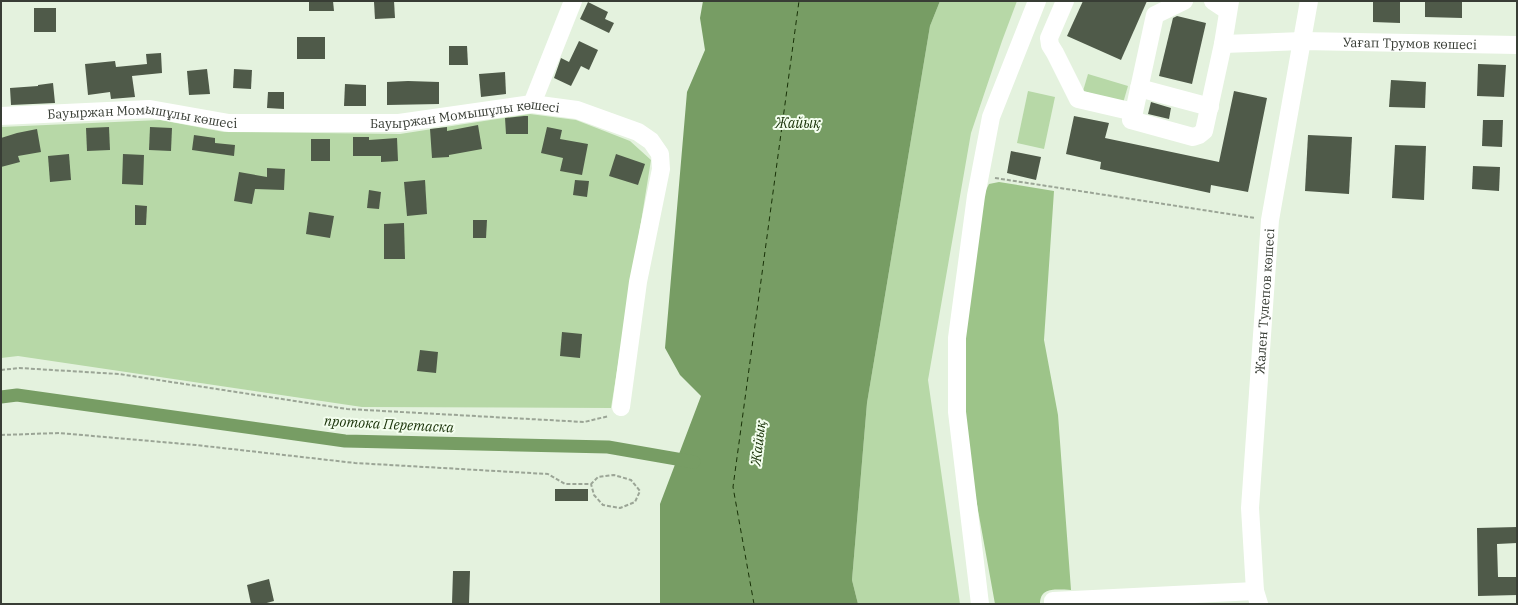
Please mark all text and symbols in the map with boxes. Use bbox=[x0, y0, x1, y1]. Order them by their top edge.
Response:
street label: Уағап Трумов көшесі bbox=[1343, 33, 1477, 53]
street label: Бауыржан Момышұлы көшесі bbox=[370, 95, 561, 132]
street label: Бауыржан Момышұлы көшесі bbox=[47, 100, 237, 132]
water label: Жайық bbox=[774, 114, 821, 132]
street label: Жален Тулепов көшесі bbox=[1251, 228, 1278, 375]
water label: протока Перетаска bbox=[324, 412, 455, 436]
water label: Жайық bbox=[746, 419, 770, 468]

